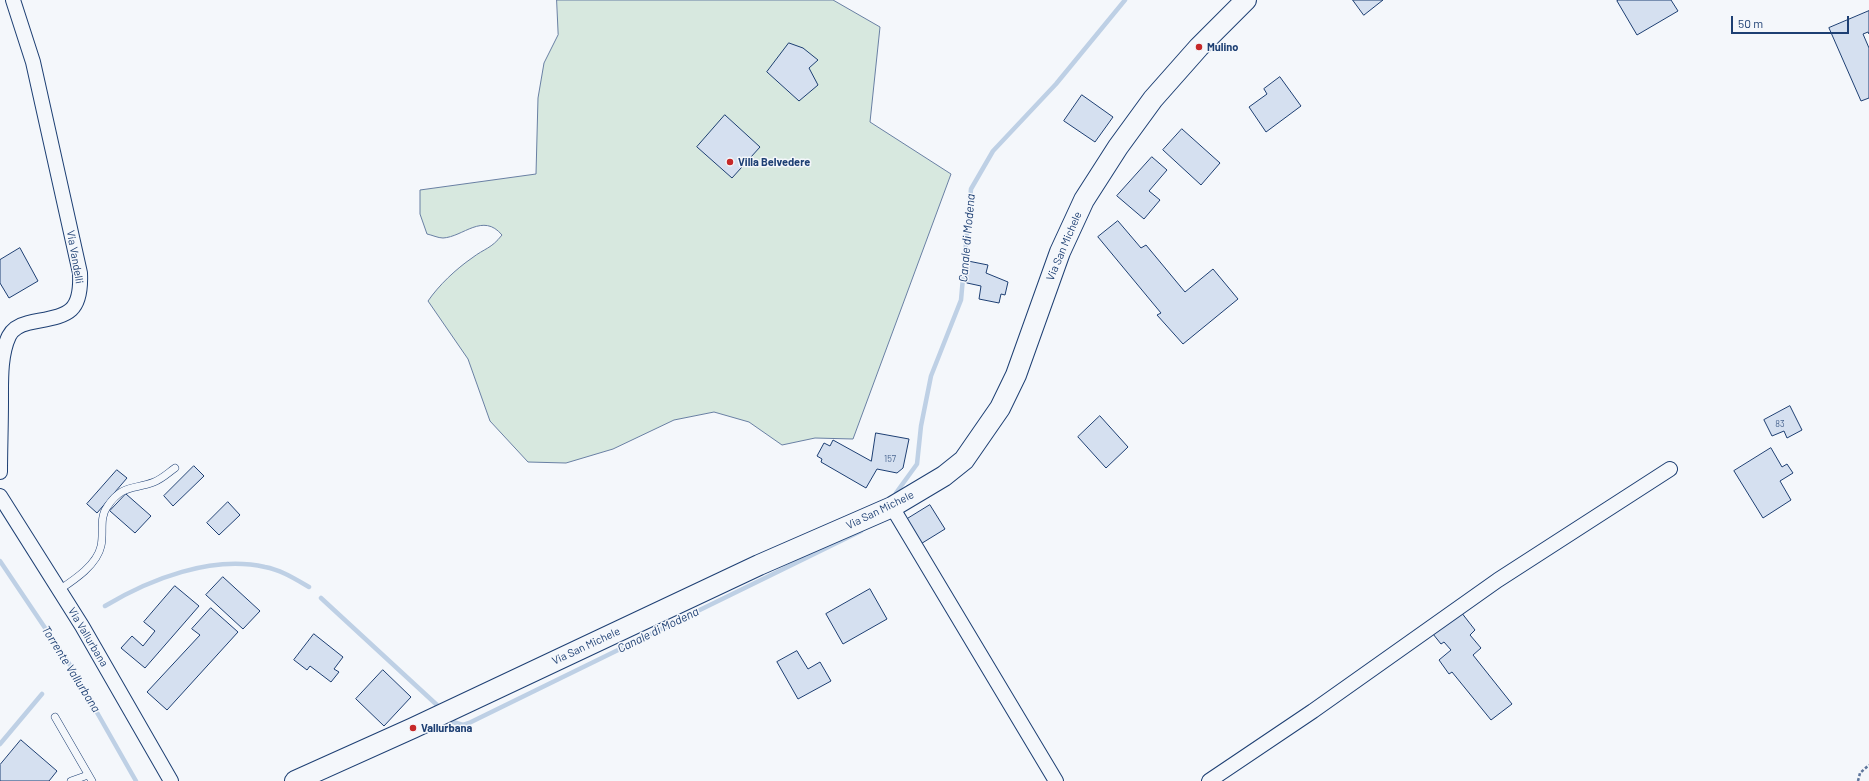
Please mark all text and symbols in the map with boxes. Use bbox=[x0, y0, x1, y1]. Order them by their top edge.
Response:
scale bar bbox=[1733, 8, 1851, 34]
text: 50 m bbox=[1738, 16, 1763, 30]
place label: Mulino bbox=[1207, 40, 1238, 54]
marker: Mulino bbox=[1194, 42, 1204, 52]
place label: Villa Belvedere bbox=[738, 155, 810, 169]
marker: Villa Belvedere bbox=[725, 157, 735, 167]
water label: Canale di Modena bbox=[956, 193, 978, 283]
street label: Via San Michele bbox=[1044, 209, 1084, 283]
street label: Via Vandelli bbox=[64, 229, 86, 285]
house number: 83 bbox=[1775, 419, 1785, 429]
house number: 157 bbox=[884, 454, 896, 464]
street label: Via San Michele bbox=[844, 488, 916, 532]
water label: Canale di Modena bbox=[615, 604, 701, 656]
street label: Via Vallurbana bbox=[65, 605, 111, 669]
water label: Torrente Vallurbana bbox=[39, 623, 103, 715]
street label: Via San Michele bbox=[550, 624, 622, 668]
place label: Vallurbana bbox=[421, 721, 472, 735]
marker: Vallurbana bbox=[408, 723, 418, 733]

